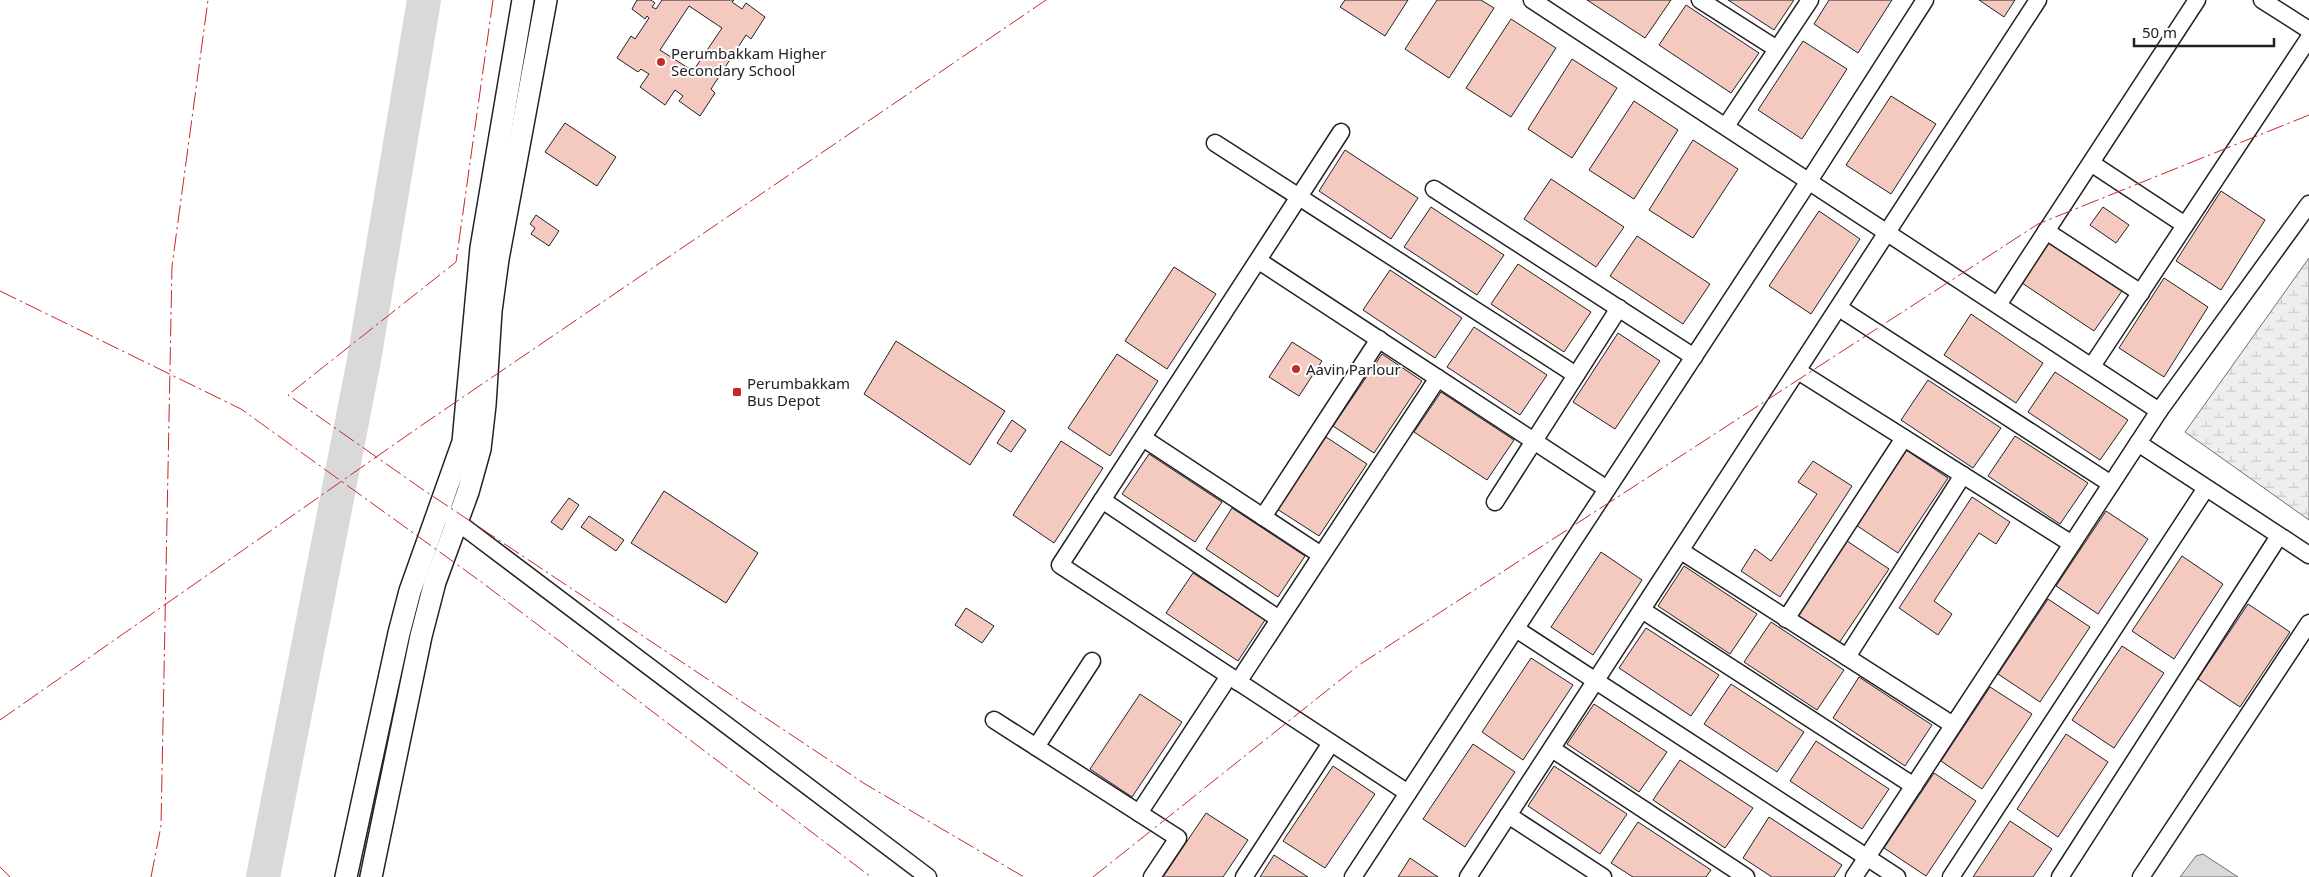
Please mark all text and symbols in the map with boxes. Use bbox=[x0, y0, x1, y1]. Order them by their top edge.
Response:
scale bar bbox=[2134, 15, 2274, 47]
text: 50 m bbox=[2142, 22, 2177, 42]
place label: Perumbakkam Higher Secondary School bbox=[671, 43, 826, 80]
marker: Perumbakkam Higher Secondary School bbox=[655, 56, 667, 68]
place label: Aavin Parlour bbox=[1306, 359, 1401, 379]
marker: Aavin Parlour bbox=[1290, 363, 1302, 375]
place label: Perumbakkam Bus Depot bbox=[747, 373, 850, 410]
marker: Perumbakkam Bus Depot bbox=[731, 386, 743, 398]

